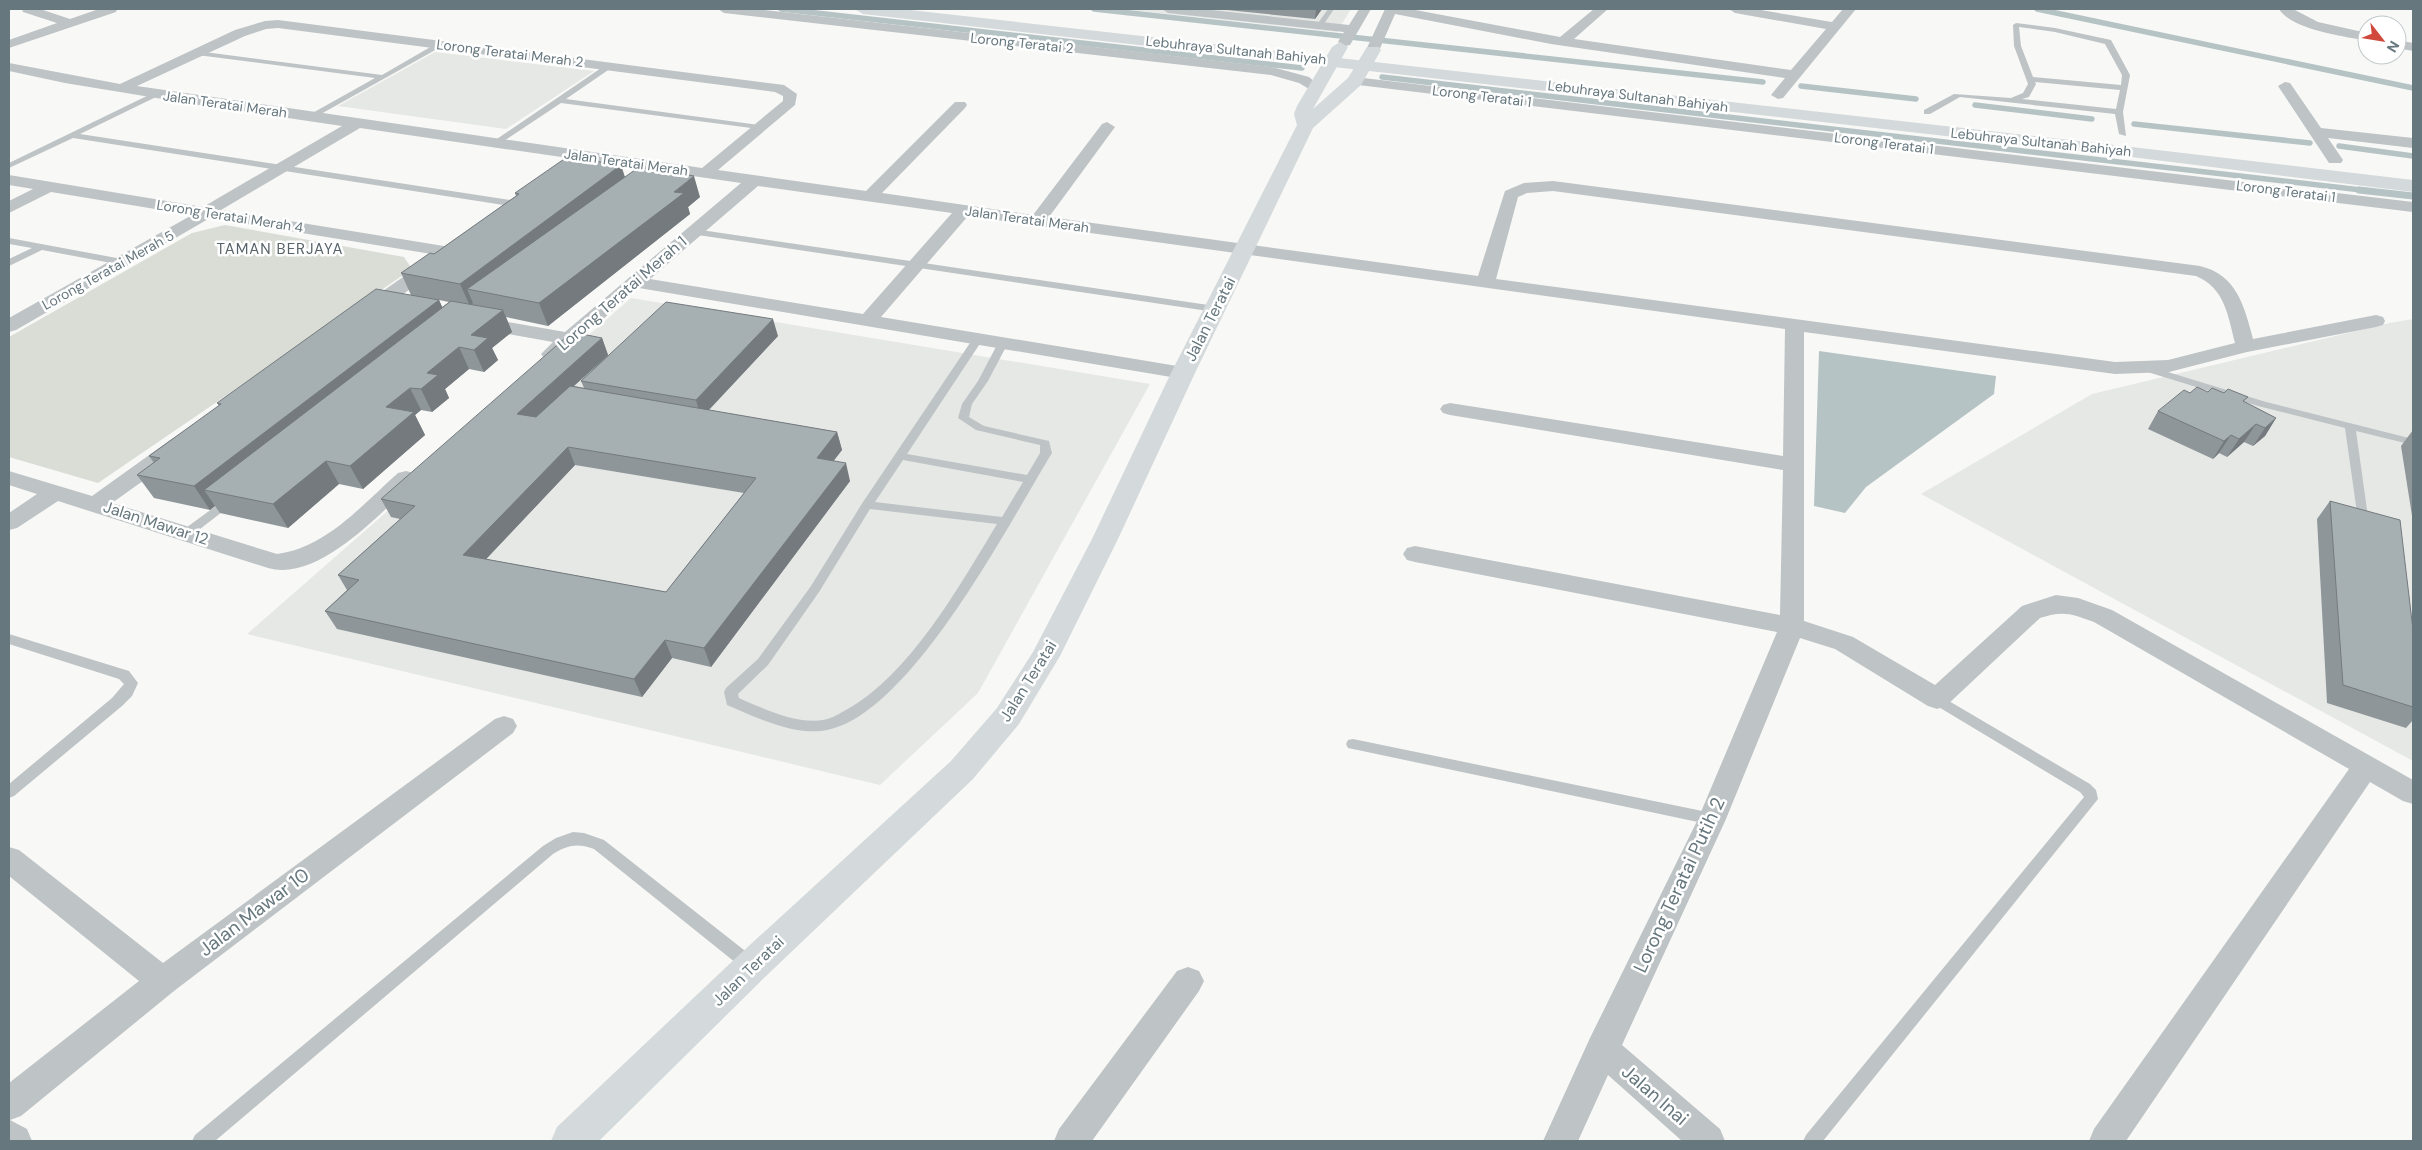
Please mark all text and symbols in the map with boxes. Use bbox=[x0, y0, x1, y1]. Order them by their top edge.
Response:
north arrow bbox=[2357, 15, 2407, 65]
street label: Lorong Teratai 2 bbox=[970, 29, 1074, 57]
street label: Lebuhraya Sultanah Bahiyah bbox=[1145, 32, 1327, 68]
street label: Lorong Teratai Merah 2 bbox=[436, 35, 584, 71]
text: N bbox=[2383, 38, 2403, 56]
street label: Lebuhraya Sultanah Bahiyah bbox=[1547, 76, 1729, 116]
street label: Lorong Teratai 1 bbox=[1431, 81, 1533, 111]
street label: Jalan Teratai Merah bbox=[162, 86, 288, 122]
street label: Lebuhraya Sultanah Bahiyah bbox=[1950, 124, 2132, 160]
street label: Lorong Teratai 1 bbox=[1833, 128, 1935, 158]
street label: Jalan Teratai Merah bbox=[563, 144, 689, 180]
street label: Lorong Teratai 1 bbox=[2235, 176, 2337, 206]
street label: Lorong Teratai Merah 4 bbox=[155, 196, 305, 237]
street label: Jalan Teratai Merah bbox=[964, 201, 1090, 237]
street label: Lorong Teratai Merah 5 bbox=[39, 226, 177, 314]
street label: Lorong Teratai Merah 1 bbox=[553, 231, 691, 355]
district label: TAMAN BERJAYA bbox=[216, 239, 344, 259]
street label: Jalan Teratai bbox=[1180, 273, 1240, 365]
street label: Jalan Mawar 12 bbox=[101, 496, 211, 550]
street label: Jalan Teratai bbox=[995, 636, 1061, 726]
street label: Lorong Teratai Putih 2 bbox=[1627, 793, 1731, 977]
street label: Jalan Mawar 10 bbox=[194, 862, 314, 962]
street label: Jalan Teratai bbox=[708, 931, 788, 1011]
street label: Jalan Inai bbox=[1616, 1059, 1694, 1131]

